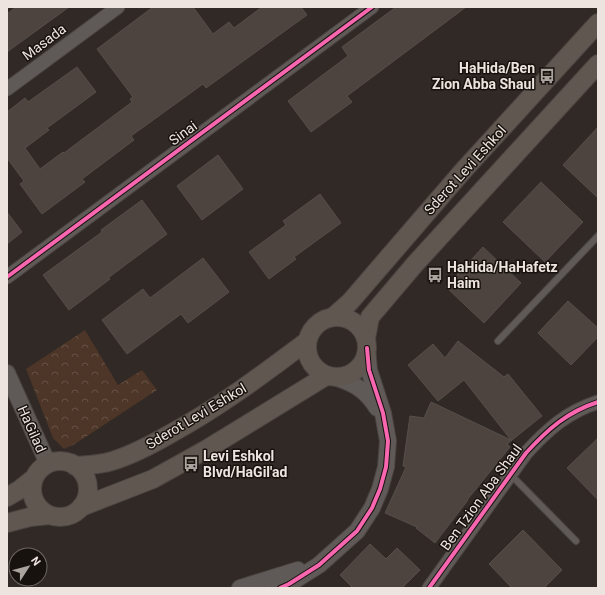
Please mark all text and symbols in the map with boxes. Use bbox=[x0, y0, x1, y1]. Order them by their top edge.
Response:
street label: Masada bbox=[19, 21, 69, 63]
place label: HaHida/Ben Zion Abba Shaul bbox=[432, 60, 535, 92]
bus stop icon: HaHida/Ben Zion Abba Shaul bbox=[538, 67, 556, 85]
street label: Sinai bbox=[166, 118, 200, 148]
street label: Sderot Levi Eshkol bbox=[421, 122, 509, 218]
place label: HaHida/HaHafetz Haim bbox=[447, 259, 558, 291]
bus stop icon: HaHida/HaHafetz Haim bbox=[426, 266, 444, 284]
street label: Sderot Levi Eshkol bbox=[143, 380, 249, 452]
street label: HaGilad bbox=[15, 403, 49, 455]
street label: Ben Tzion Aba Shaul bbox=[437, 441, 525, 553]
place label: Levi Eshkol Blvd/HaGil'ad bbox=[203, 448, 287, 480]
bus stop icon: Levi Eshkol Blvd/HaGil'ad bbox=[182, 455, 200, 473]
north arrow bbox=[8, 547, 48, 587]
text: N bbox=[28, 554, 43, 569]

